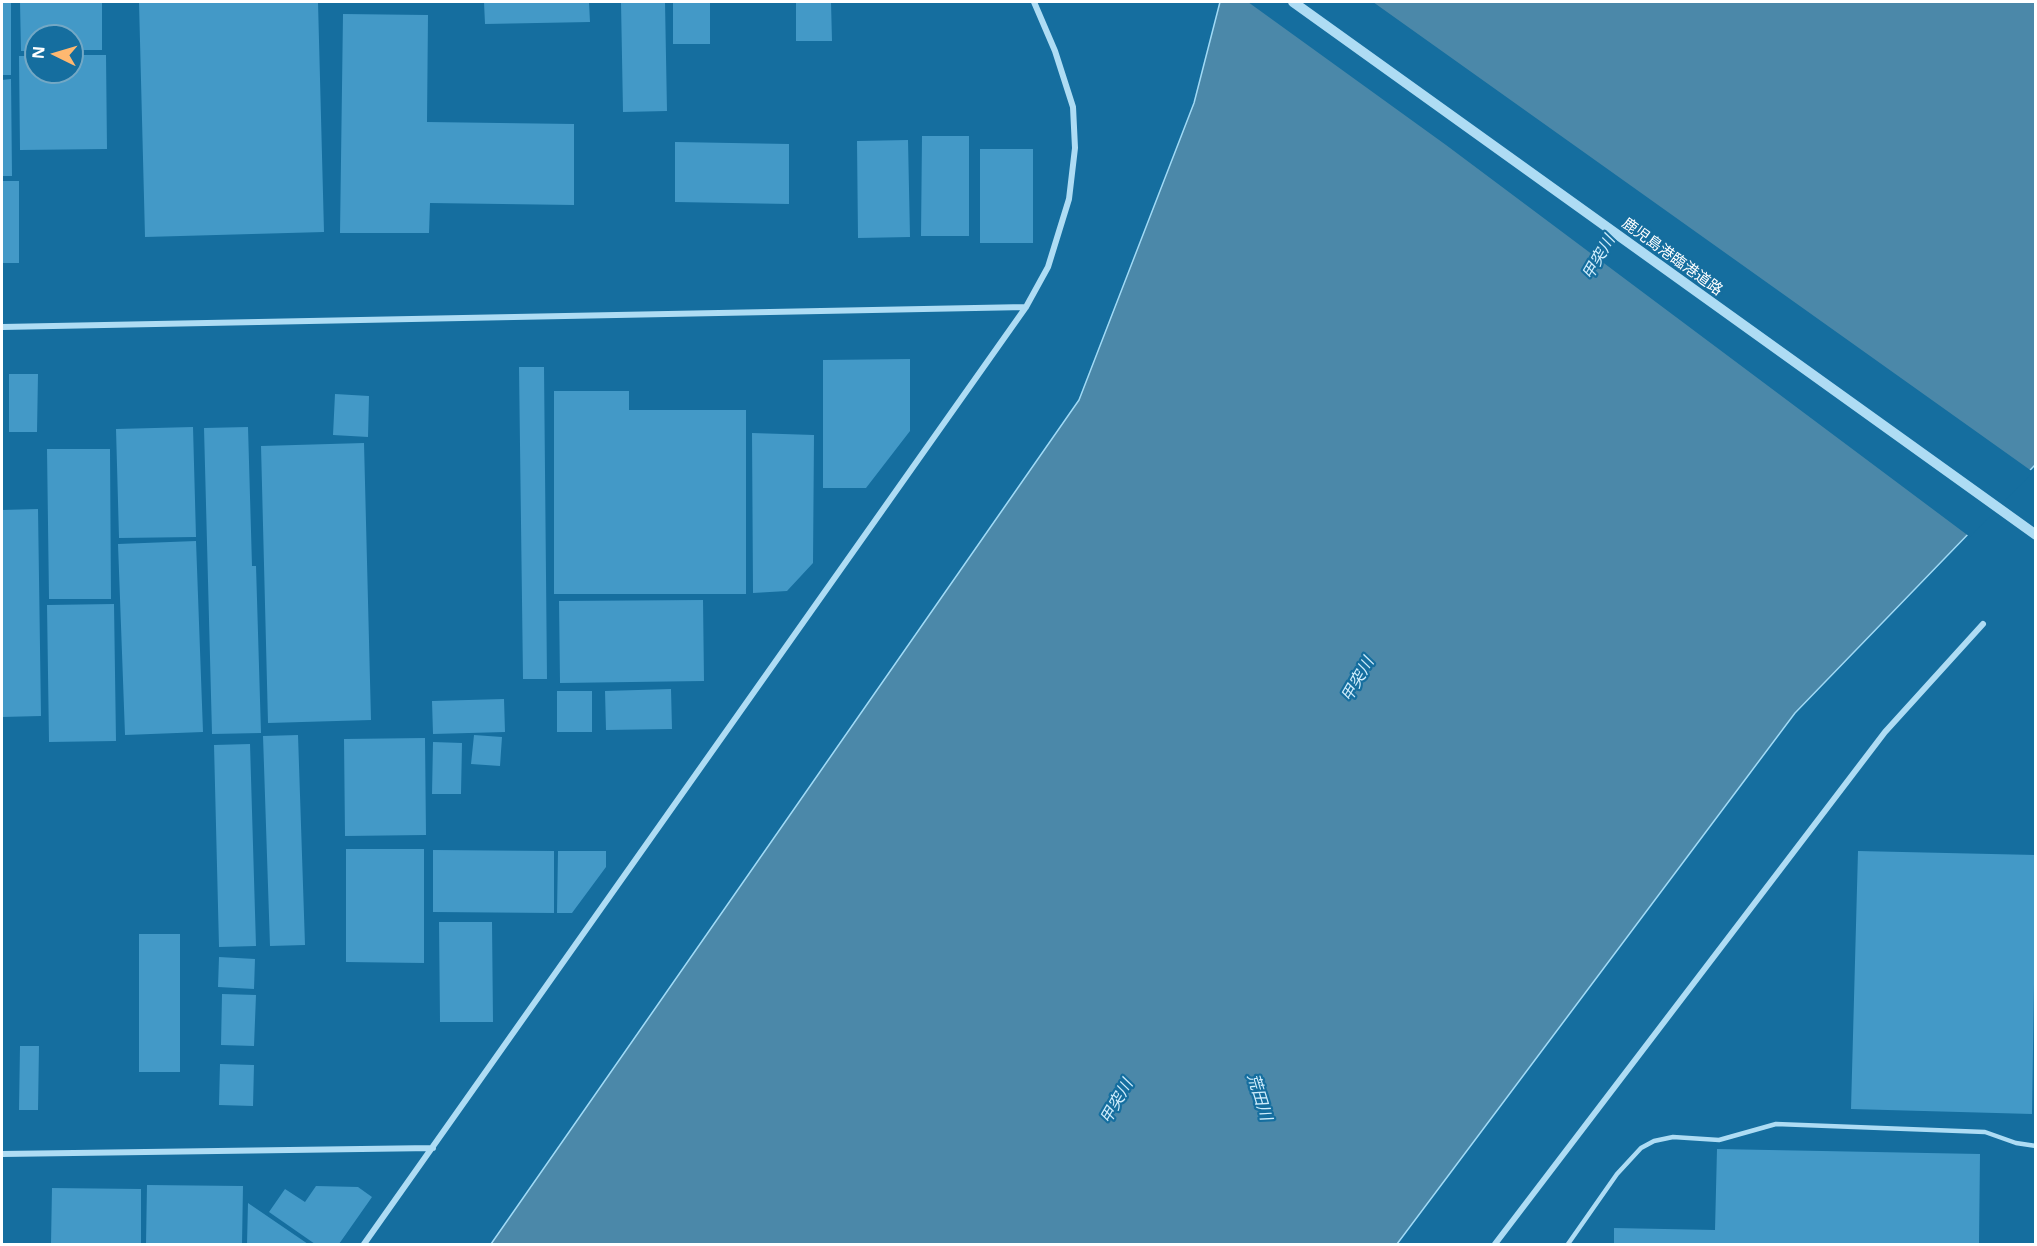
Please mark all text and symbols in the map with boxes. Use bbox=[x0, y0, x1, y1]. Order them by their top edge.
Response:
north arrow bbox=[24, 24, 84, 84]
text: N bbox=[27, 45, 50, 60]
street label: 鹿児島港臨港道路 bbox=[1618, 214, 1726, 300]
water label: 甲突川 bbox=[1579, 232, 1619, 284]
water label: 甲突川 bbox=[1338, 654, 1378, 706]
water label: 荒田川 bbox=[1243, 1071, 1275, 1123]
water label: 甲突川 bbox=[1097, 1076, 1137, 1128]

